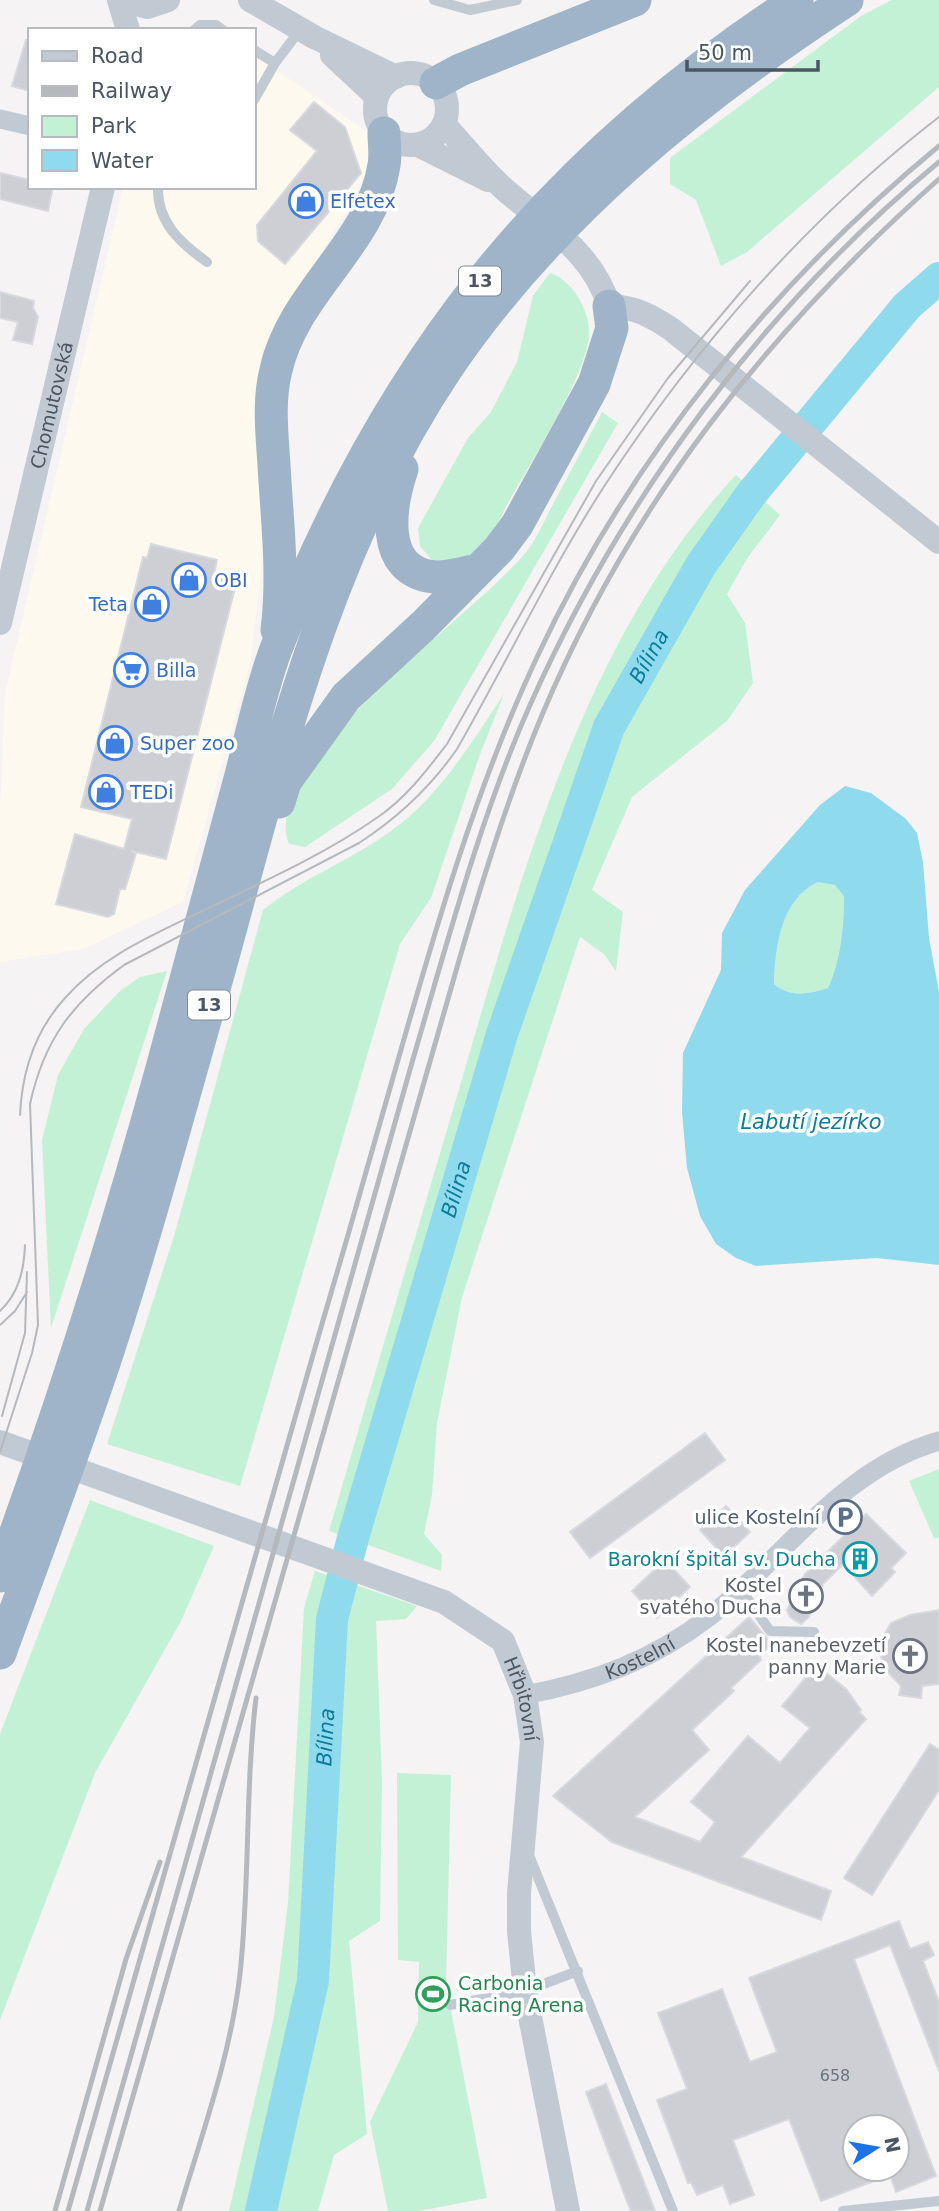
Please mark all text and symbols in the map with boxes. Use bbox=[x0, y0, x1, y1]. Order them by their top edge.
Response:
legend bbox=[28, 28, 256, 189]
scale bar bbox=[687, 28, 818, 72]
text: 50 m bbox=[698, 41, 752, 65]
text: Road bbox=[91, 44, 144, 68]
text: Railway bbox=[91, 79, 172, 103]
text: Park bbox=[91, 114, 137, 138]
text: Water bbox=[91, 149, 153, 173]
shop icon: Elfetex bbox=[287, 182, 325, 220]
place label: Elfetex bbox=[330, 190, 396, 212]
road number: 13 bbox=[459, 267, 501, 296]
street label: Chomutovská bbox=[26, 339, 77, 471]
shop icon: OBI bbox=[170, 561, 208, 599]
place label: OBI bbox=[214, 569, 248, 591]
shop icon: Teta bbox=[133, 585, 171, 623]
place label: Teta bbox=[88, 593, 128, 615]
water label: Bílina bbox=[624, 625, 674, 687]
supermarket icon: Billa bbox=[112, 651, 150, 689]
place label: Billa bbox=[156, 659, 197, 681]
shop icon: Super zoo bbox=[96, 724, 134, 762]
place label: Super zoo bbox=[140, 732, 235, 754]
shop icon: TEDi bbox=[87, 773, 125, 811]
place label: TEDi bbox=[129, 781, 174, 803]
road number: 13 bbox=[188, 990, 230, 1020]
water label: Labutí jezírko bbox=[740, 1110, 882, 1134]
water label: Bílina bbox=[436, 1158, 476, 1220]
parking icon: ulice Kostelní bbox=[826, 1498, 864, 1536]
place label: ulice Kostelní bbox=[694, 1506, 821, 1528]
building icon: Barokní špitál sv. Ducha bbox=[841, 1540, 879, 1578]
place label: Barokní špitál sv. Ducha bbox=[608, 1548, 836, 1570]
place label: Kostel svatého Ducha bbox=[640, 1574, 782, 1618]
church icon: Kostel svatého Ducha bbox=[787, 1577, 825, 1615]
street label: Kostelní bbox=[602, 1632, 679, 1684]
place label: Kostel nanebevzetí panny Marie bbox=[706, 1634, 887, 1678]
church icon: Kostel nanebevzetí panny Marie bbox=[891, 1637, 929, 1675]
street label: Hřbitovní bbox=[500, 1653, 543, 1743]
water label: Bílina bbox=[312, 1707, 339, 1767]
place label: Carbonia Racing Arena bbox=[458, 1972, 584, 2016]
sports icon: Carbonia Racing Arena bbox=[414, 1975, 452, 2013]
house number: 658 bbox=[820, 2066, 850, 2085]
north arrow bbox=[841, 2113, 911, 2183]
text: N bbox=[880, 2135, 905, 2155]

